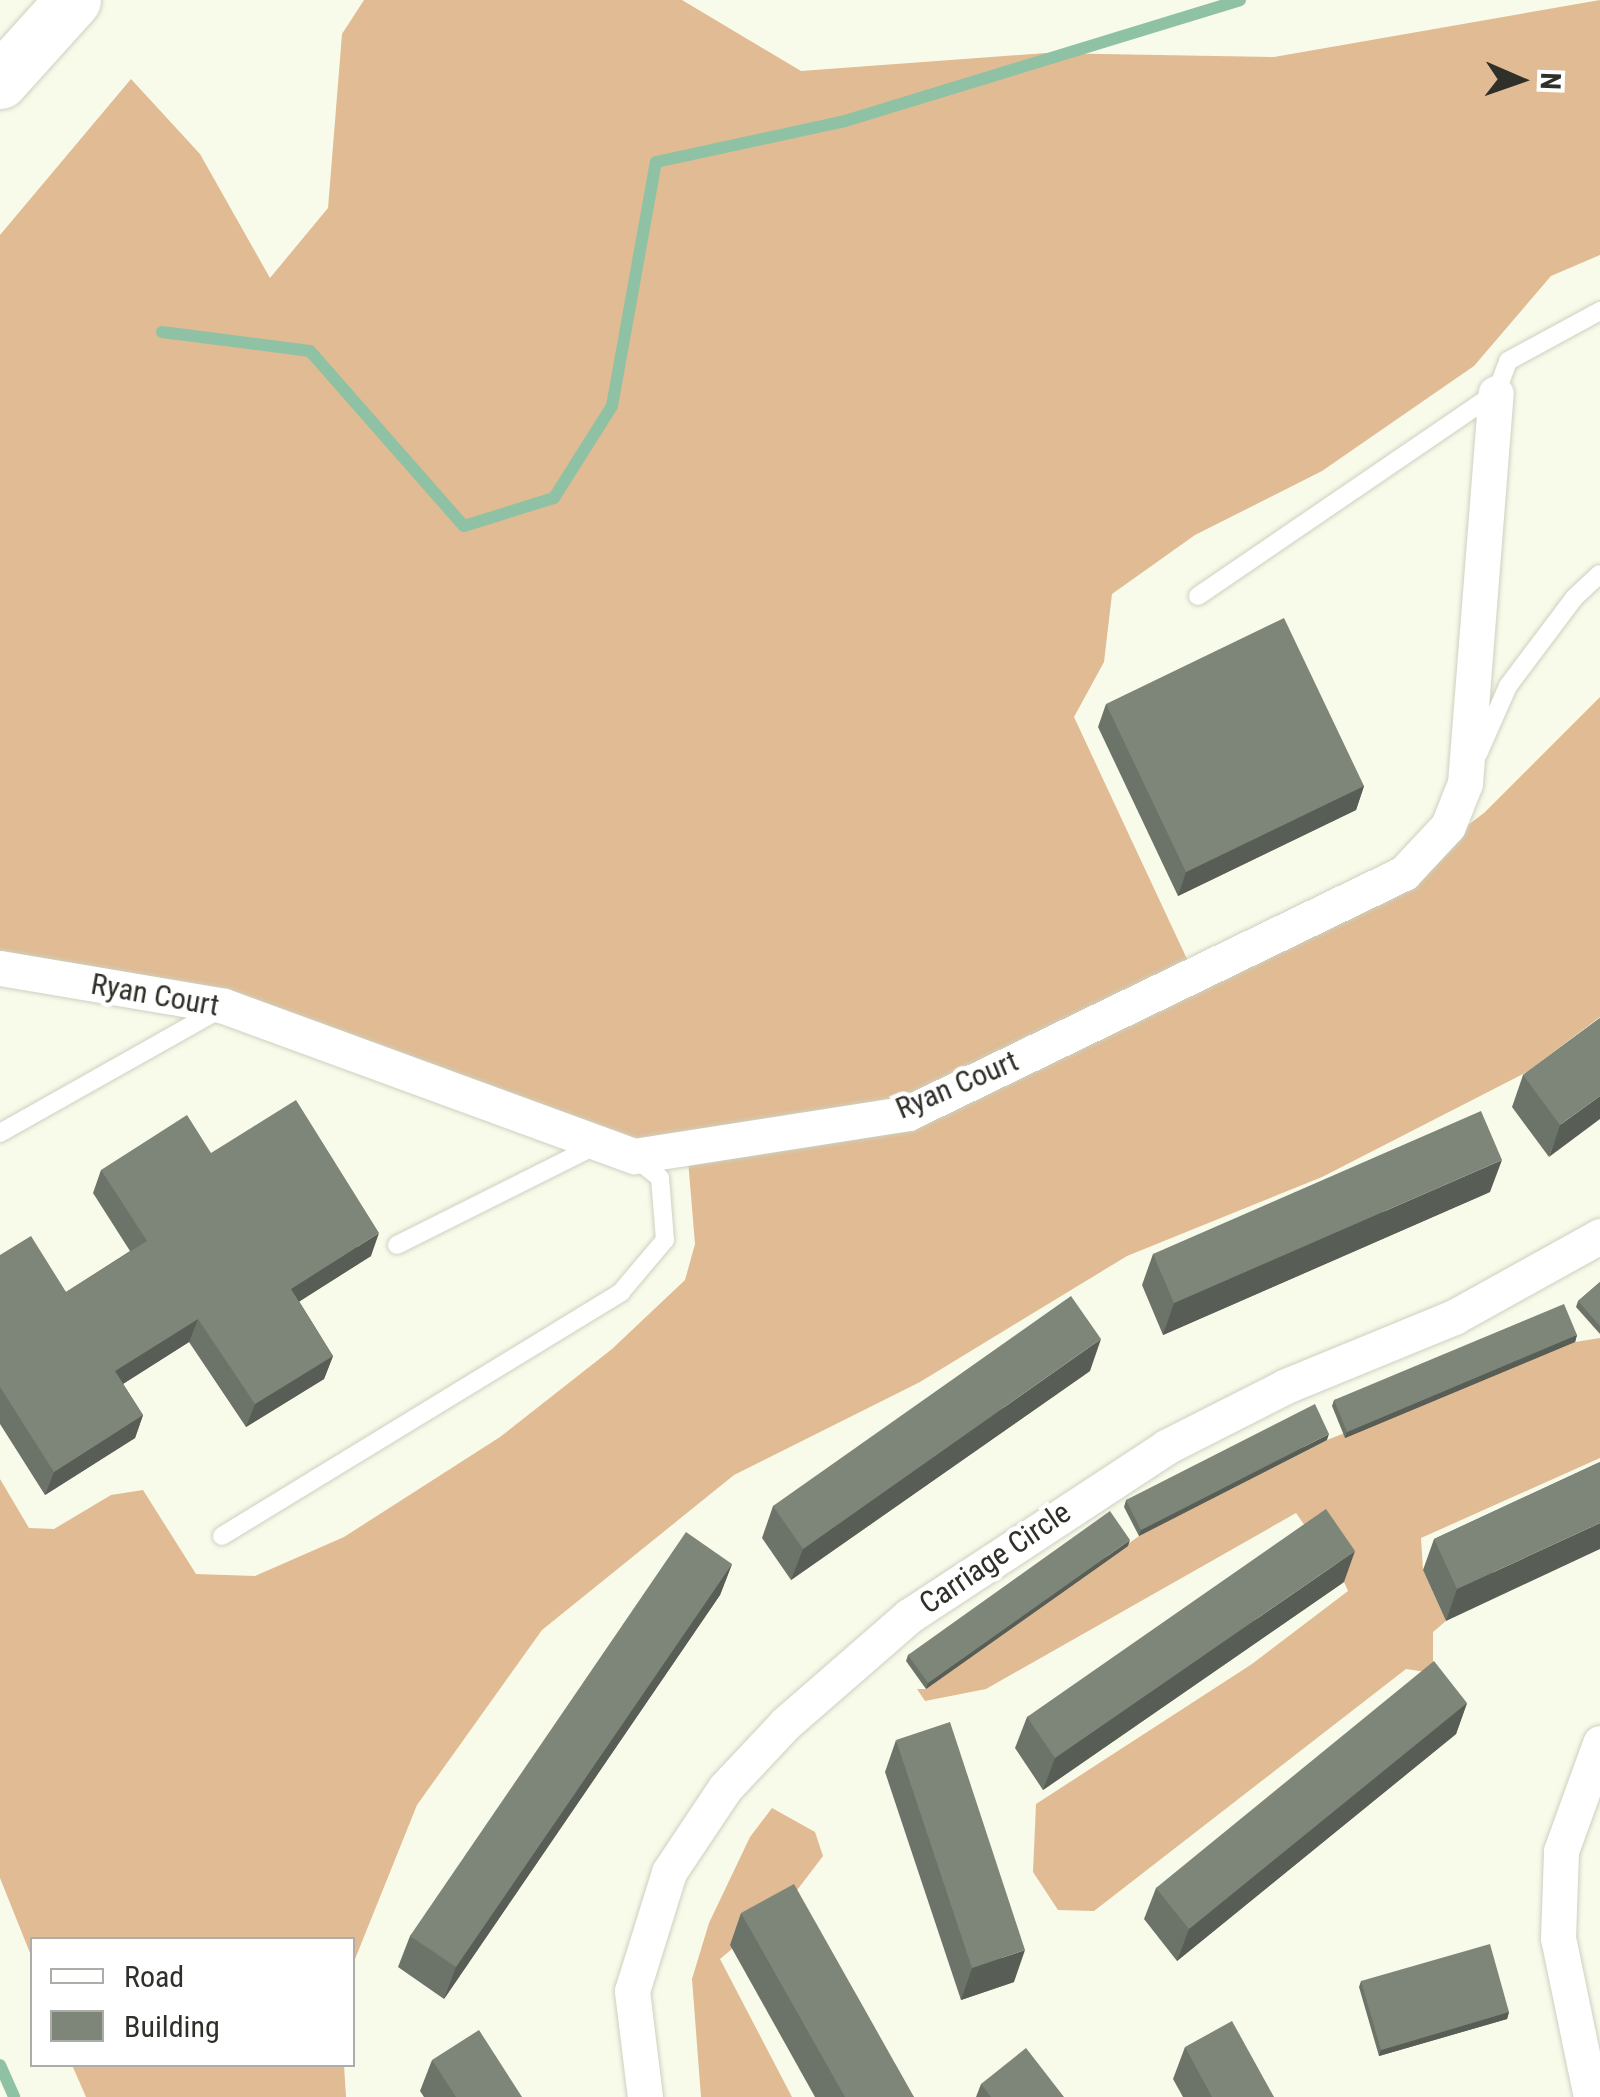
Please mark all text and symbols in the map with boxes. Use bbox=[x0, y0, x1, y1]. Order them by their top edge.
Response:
north arrow bbox=[1470, 30, 1570, 130]
text: N bbox=[1534, 72, 1567, 90]
street label: Ryan Court bbox=[88, 966, 222, 1024]
street label: Ryan Court bbox=[890, 1043, 1024, 1127]
street label: Carriage Circle bbox=[913, 1494, 1077, 1622]
legend bbox=[30, 1937, 355, 2067]
text: Road bbox=[124, 1959, 184, 1994]
text: Building bbox=[124, 2009, 220, 2044]

